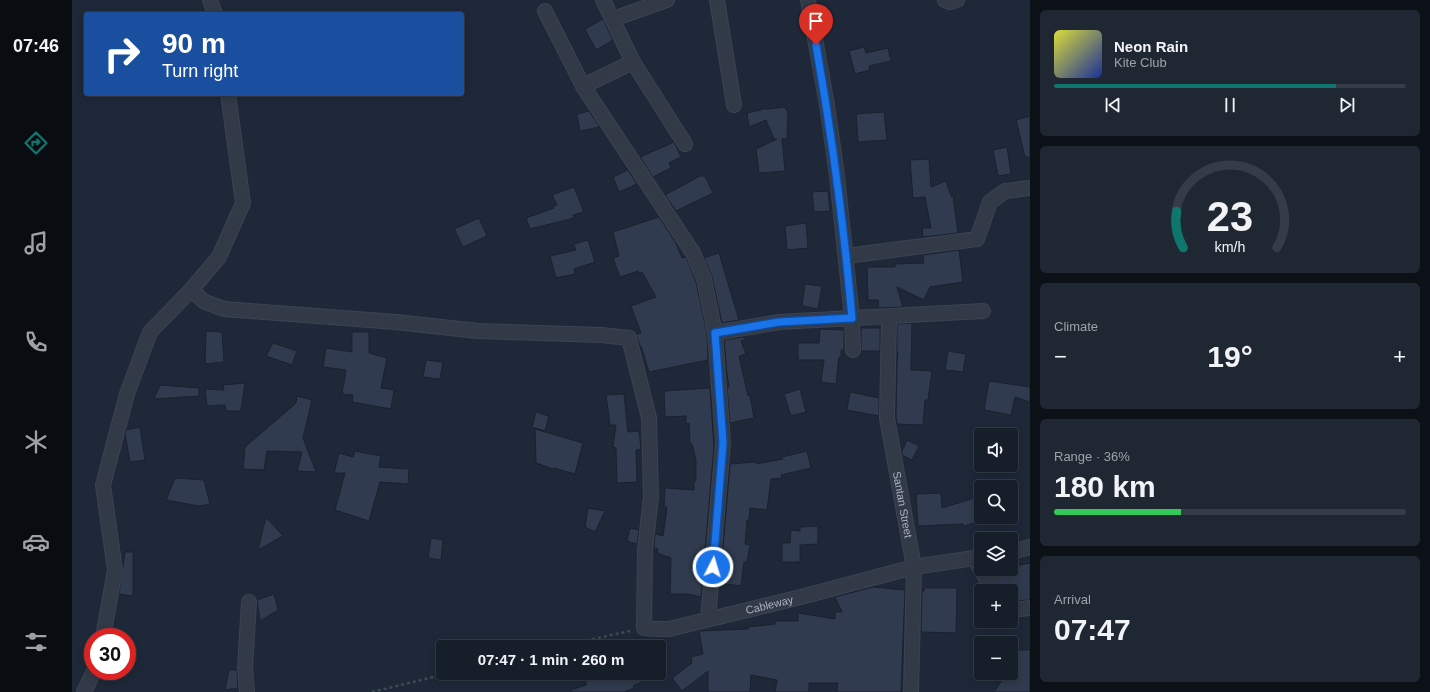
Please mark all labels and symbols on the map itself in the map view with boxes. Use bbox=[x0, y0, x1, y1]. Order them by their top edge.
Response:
pin bbox=[799, 4, 833, 45]
street label: Santan Street bbox=[891, 470, 915, 539]
position arrow bbox=[692, 546, 734, 588]
street label: Cableway bbox=[744, 593, 795, 616]
speed limit sign: 30 bbox=[84, 628, 136, 680]

